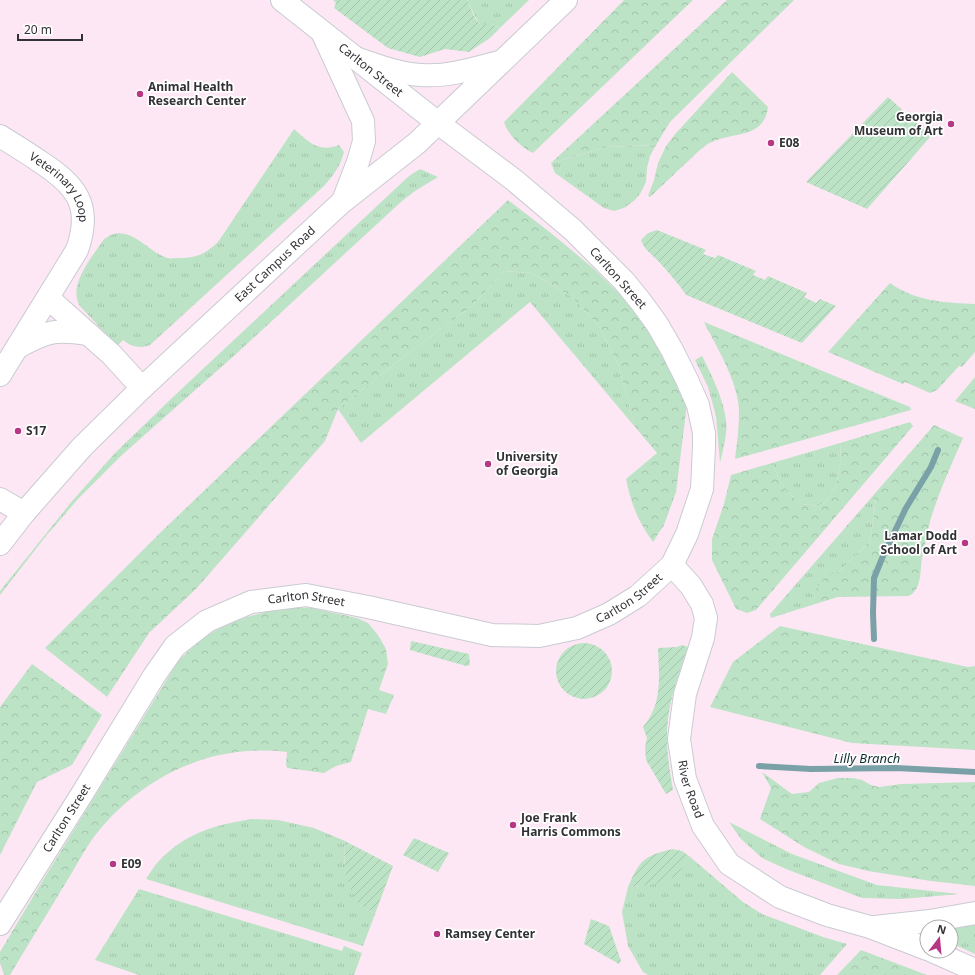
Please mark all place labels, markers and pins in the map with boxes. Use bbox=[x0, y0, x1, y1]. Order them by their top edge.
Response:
place label: Animal Health Research Center bbox=[148, 78, 247, 109]
marker: Animal Health Research Center bbox=[135, 89, 145, 99]
place label: Georgia Museum of Art bbox=[854, 108, 943, 139]
marker: Georgia Museum of Art bbox=[946, 119, 956, 129]
place label: E08 bbox=[779, 134, 800, 151]
marker: E08 bbox=[766, 138, 776, 148]
place label: S17 bbox=[26, 422, 46, 439]
marker: S17 bbox=[13, 426, 23, 436]
place label: University of Georgia bbox=[496, 448, 558, 479]
marker: University of Georgia bbox=[483, 459, 493, 469]
place label: Lamar Dodd School of Art bbox=[881, 527, 957, 558]
marker: Lamar Dodd School of Art bbox=[960, 538, 970, 548]
place label: Joe Frank Harris Commons bbox=[520, 809, 621, 840]
marker: Joe Frank Harris Commons bbox=[508, 820, 518, 830]
place label: E09 bbox=[121, 855, 142, 872]
marker: E09 bbox=[108, 859, 118, 869]
place label: Ramsey Center bbox=[445, 925, 536, 942]
marker: Ramsey Center bbox=[432, 929, 442, 939]

